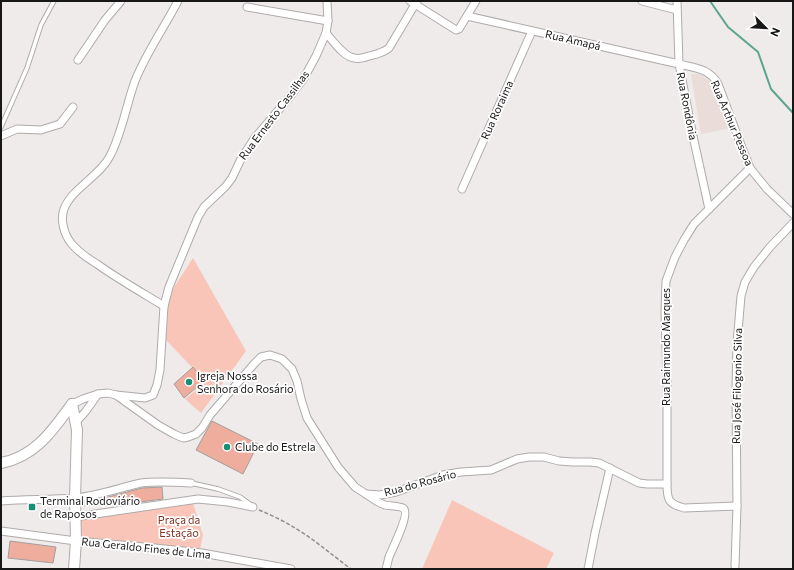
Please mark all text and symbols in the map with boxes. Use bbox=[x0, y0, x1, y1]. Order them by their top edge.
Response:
north arrow bbox=[746, 8, 786, 48]
text: N bbox=[768, 26, 783, 39]
street label: Rua Amapá bbox=[544, 27, 602, 52]
street label: Rua Ernesto Cassilhas bbox=[236, 67, 311, 162]
street label: Rua Rondônia bbox=[675, 71, 700, 141]
street label: Rua Roraima bbox=[478, 78, 515, 141]
street label: Rua Arthur Pessoa bbox=[709, 78, 756, 168]
street label: Rua Raimundo Marques bbox=[659, 288, 672, 406]
street label: Rua José Filogonio Silva bbox=[729, 328, 745, 444]
place label: Igreja Nossa Senhora do Rosário bbox=[197, 369, 294, 395]
marker: Igreja Nossa Senhora do Rosário bbox=[184, 377, 194, 387]
place label: Clube do Estrela bbox=[235, 440, 315, 453]
marker: Clube do Estrela bbox=[222, 442, 232, 452]
street label: Rua do Rosário bbox=[382, 467, 458, 498]
place label: Terminal Rodoviário de Raposos bbox=[40, 494, 140, 520]
marker: Terminal Rodoviário de Raposos bbox=[27, 502, 37, 512]
park label: Praça da Estação bbox=[158, 513, 200, 539]
street label: Rua Geraldo Fines de Lima bbox=[81, 534, 211, 561]

